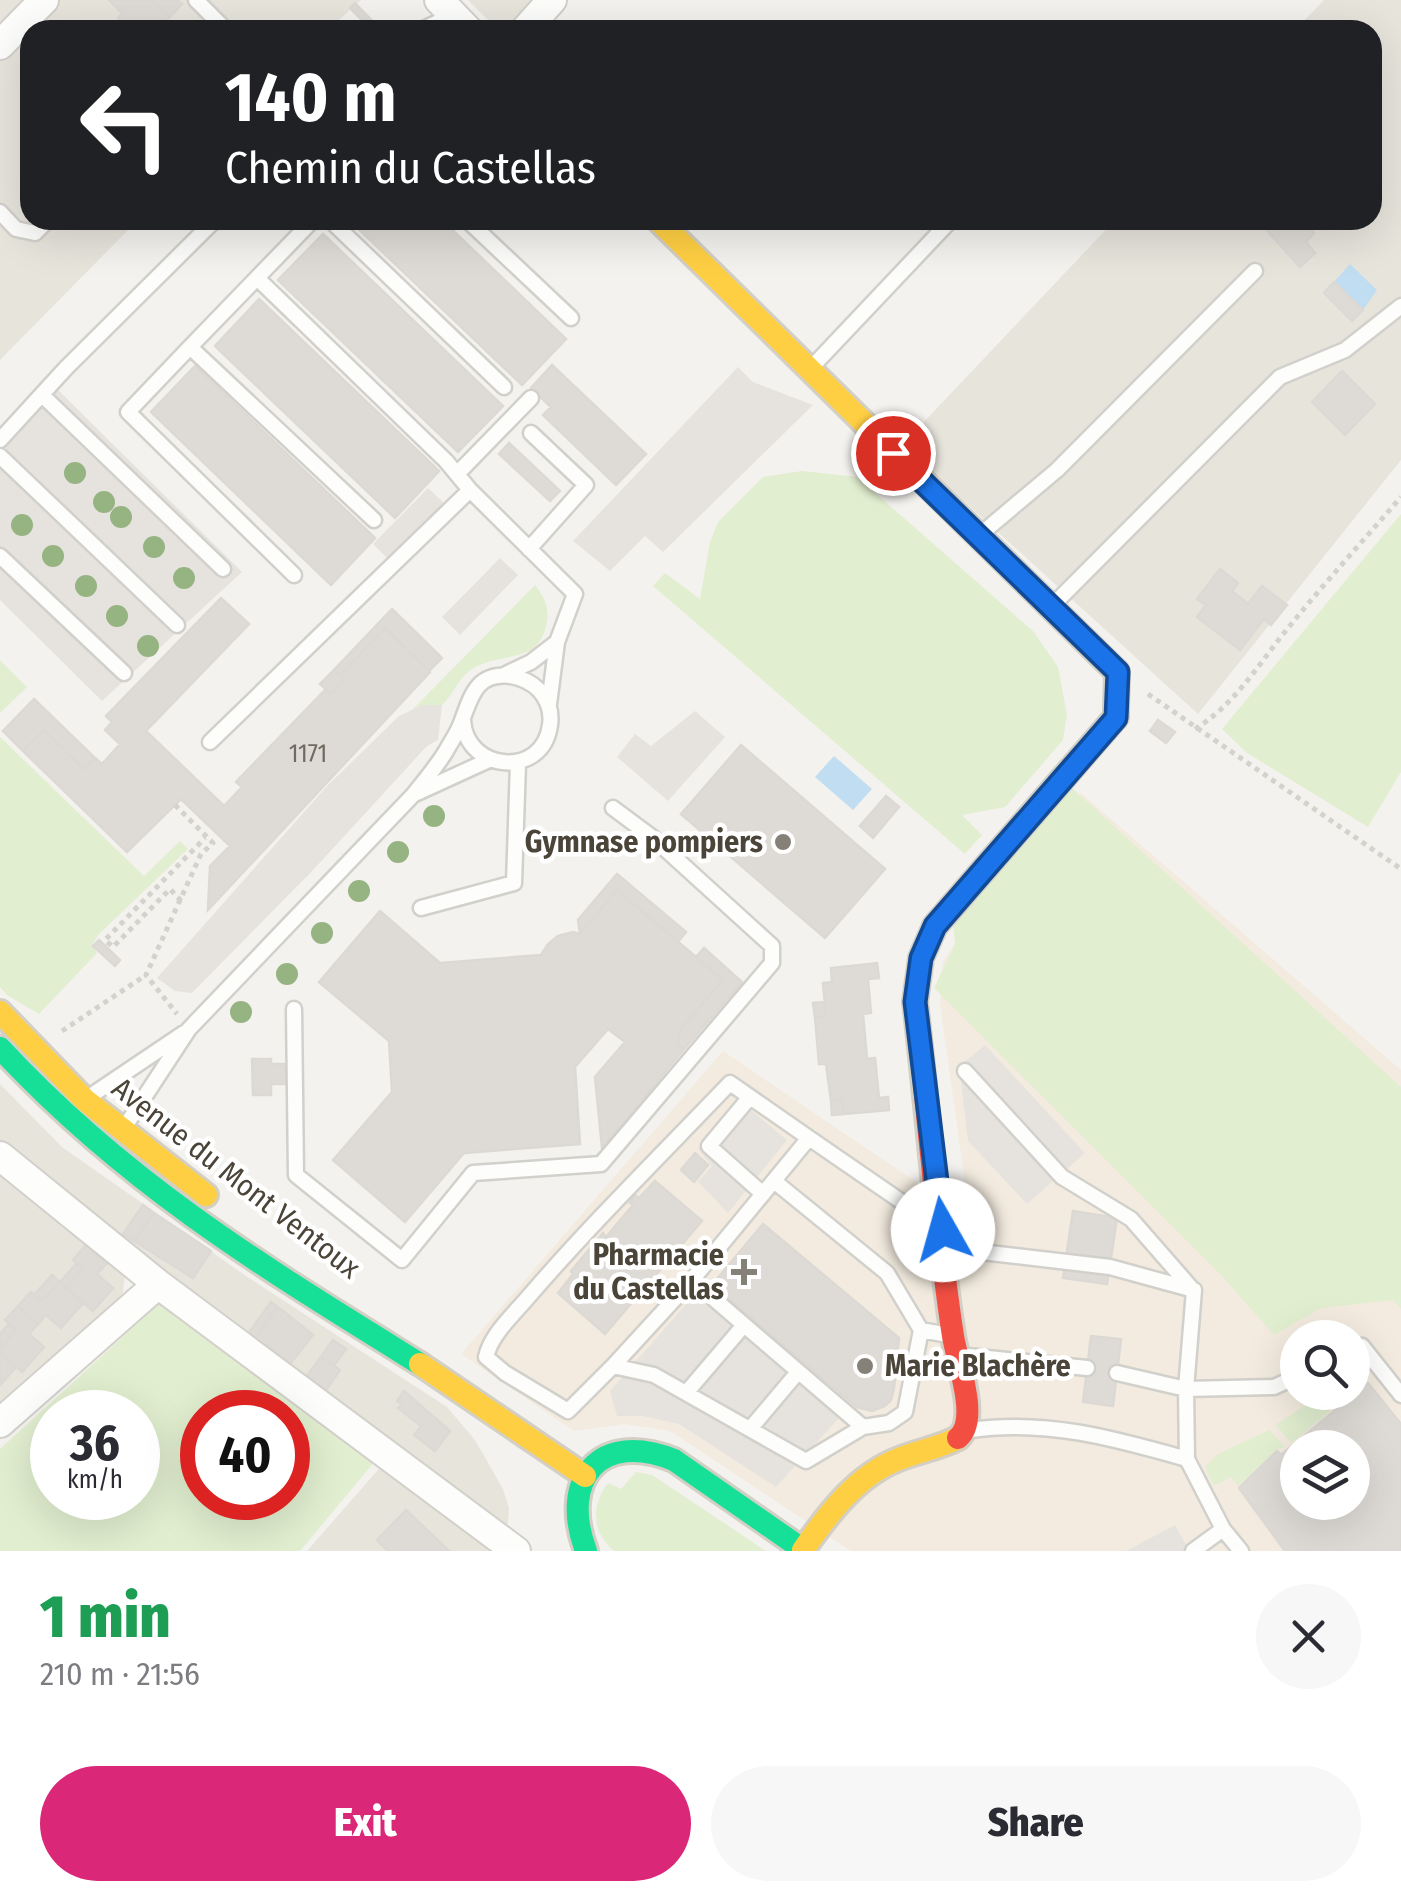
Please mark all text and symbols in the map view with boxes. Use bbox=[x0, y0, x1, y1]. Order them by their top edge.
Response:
text: 140 m bbox=[225, 56, 397, 140]
icon: left bbox=[60, 60, 190, 190]
text: Chemin du Castellas bbox=[225, 141, 596, 195]
pin bbox=[851, 411, 936, 496]
icon: arrive bbox=[866, 426, 921, 481]
house number: 1171 bbox=[289, 739, 327, 769]
place label: Gymnase pompiers bbox=[525, 824, 763, 860]
marker: Gymnase pompiers bbox=[772, 831, 794, 853]
street label: Avenue du Mont Ventoux bbox=[105, 1070, 368, 1287]
position arrow bbox=[891, 1178, 995, 1282]
place label: Pharmacie du Castellas bbox=[573, 1237, 724, 1307]
marker: Pharmacie du Castellas bbox=[733, 1261, 755, 1283]
map controls bbox=[1280, 1320, 1370, 1520]
button: search bbox=[1280, 1320, 1370, 1410]
place label: Marie Blachère bbox=[885, 1348, 1071, 1384]
marker: Marie Blachère bbox=[854, 1355, 876, 1377]
speed limit sign: 40 bbox=[180, 1390, 310, 1520]
text: 36 bbox=[70, 1413, 120, 1473]
button: layers bbox=[1280, 1430, 1370, 1520]
text: km/h bbox=[67, 1465, 123, 1495]
text: 1 min bbox=[40, 1581, 171, 1653]
button: close bbox=[1256, 1584, 1361, 1689]
text: 210 m · 21:56 bbox=[40, 1655, 200, 1693]
button: Exit bbox=[40, 1766, 691, 1881]
button: Share bbox=[711, 1766, 1361, 1881]

